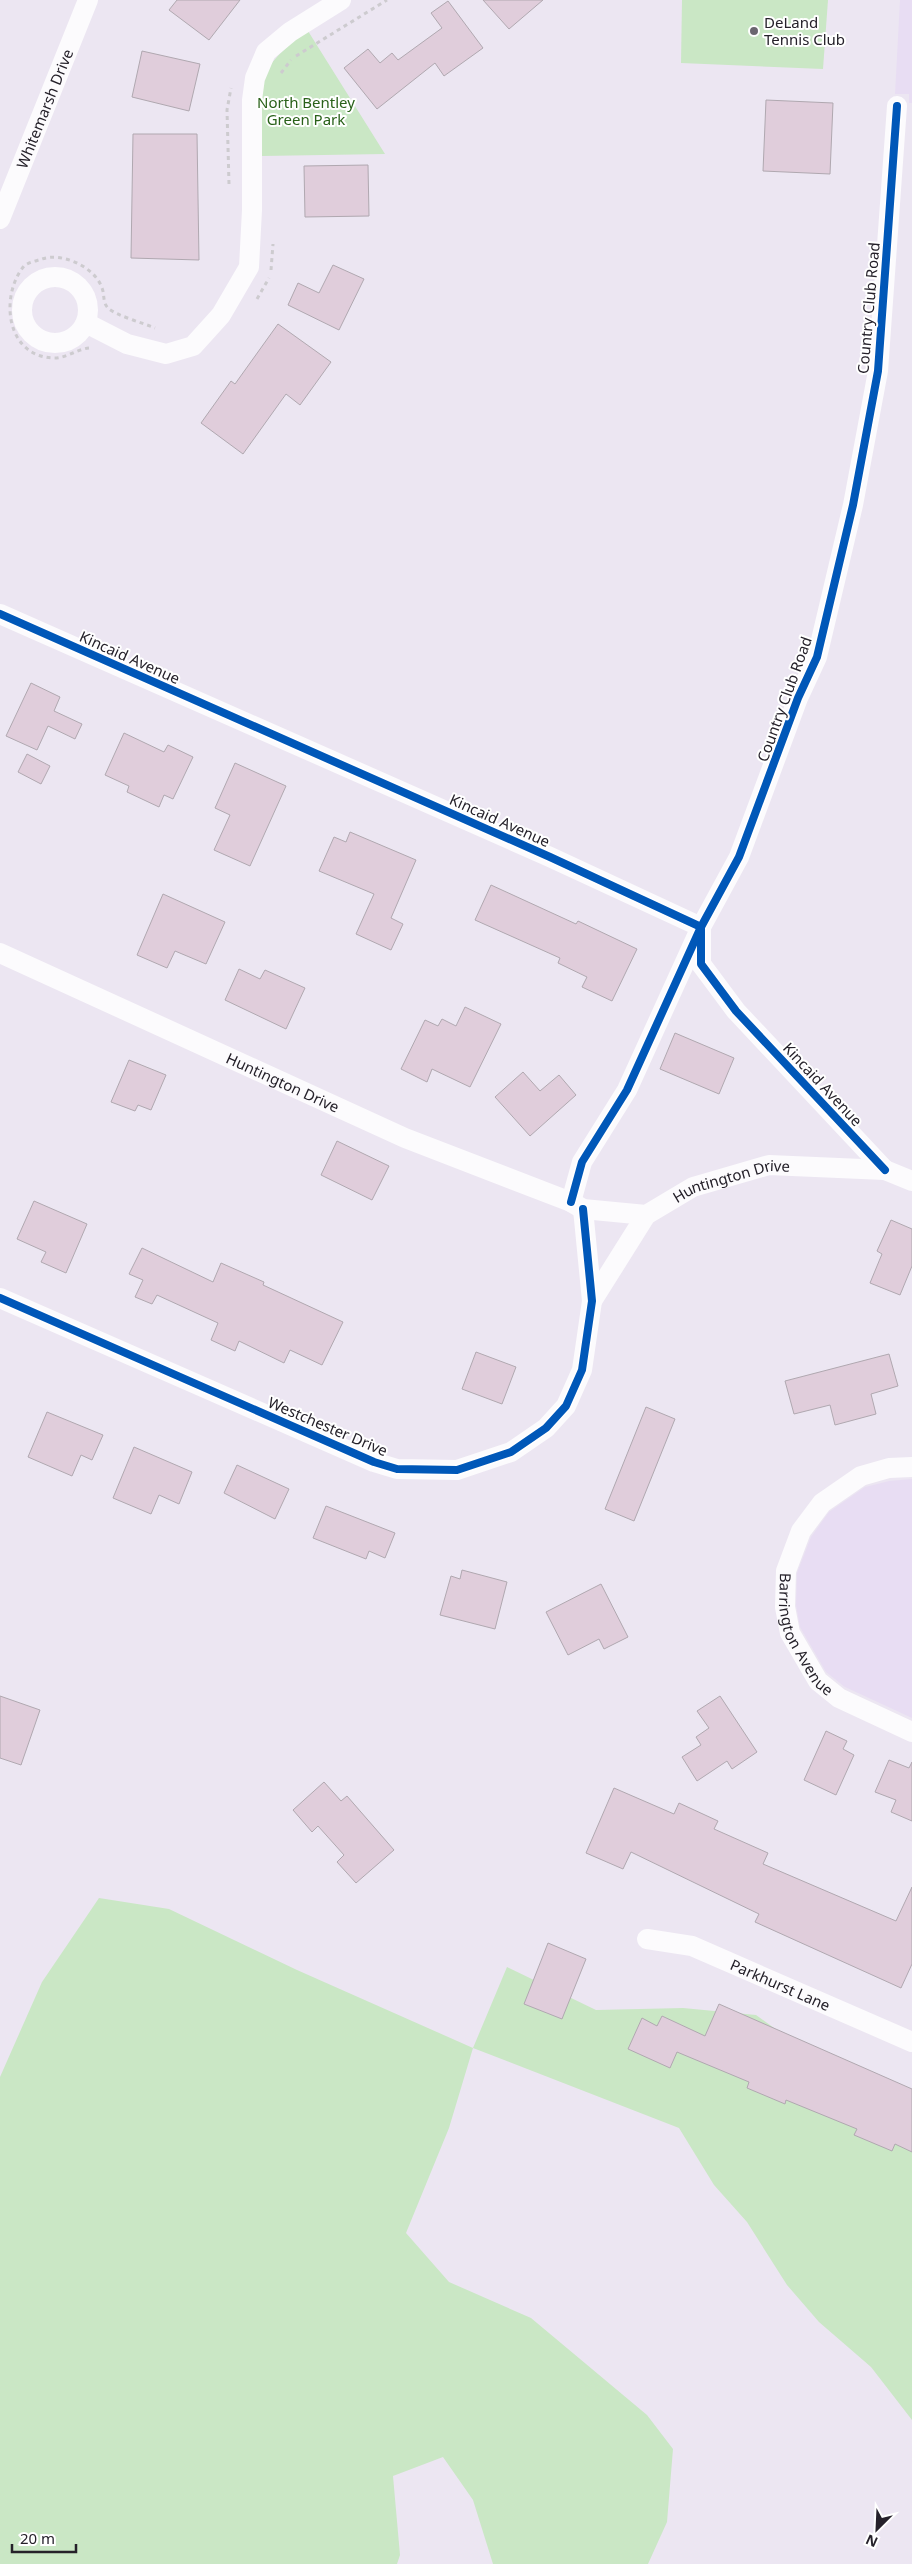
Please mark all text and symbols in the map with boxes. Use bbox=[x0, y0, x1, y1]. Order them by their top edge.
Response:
place label: DeLand Tennis Club bbox=[764, 12, 845, 49]
marker: DeLand Tennis Club bbox=[748, 25, 760, 37]
street label: Whitemarsh Drive bbox=[11, 46, 77, 171]
park label: North Bentley Green Park bbox=[257, 92, 355, 129]
street label: Country Club Road bbox=[852, 241, 884, 375]
street label: Kincaid Avenue bbox=[77, 626, 183, 688]
street label: Country Club Road bbox=[752, 634, 816, 764]
street label: Kincaid Avenue bbox=[447, 789, 553, 851]
street label: Kincaid Avenue bbox=[779, 1038, 867, 1130]
street label: Huntington Drive bbox=[223, 1048, 343, 1117]
street label: Huntington Drive bbox=[669, 1155, 790, 1207]
street label: Westchester Drive bbox=[265, 1392, 391, 1460]
street label: Barrington Avenue bbox=[775, 1573, 838, 1700]
street label: Parkhurst Lane bbox=[727, 1954, 833, 2015]
north arrow bbox=[852, 2504, 902, 2554]
scale bar bbox=[12, 2522, 76, 2554]
text: 20 m bbox=[20, 2528, 55, 2548]
text: N bbox=[862, 2530, 881, 2552]

